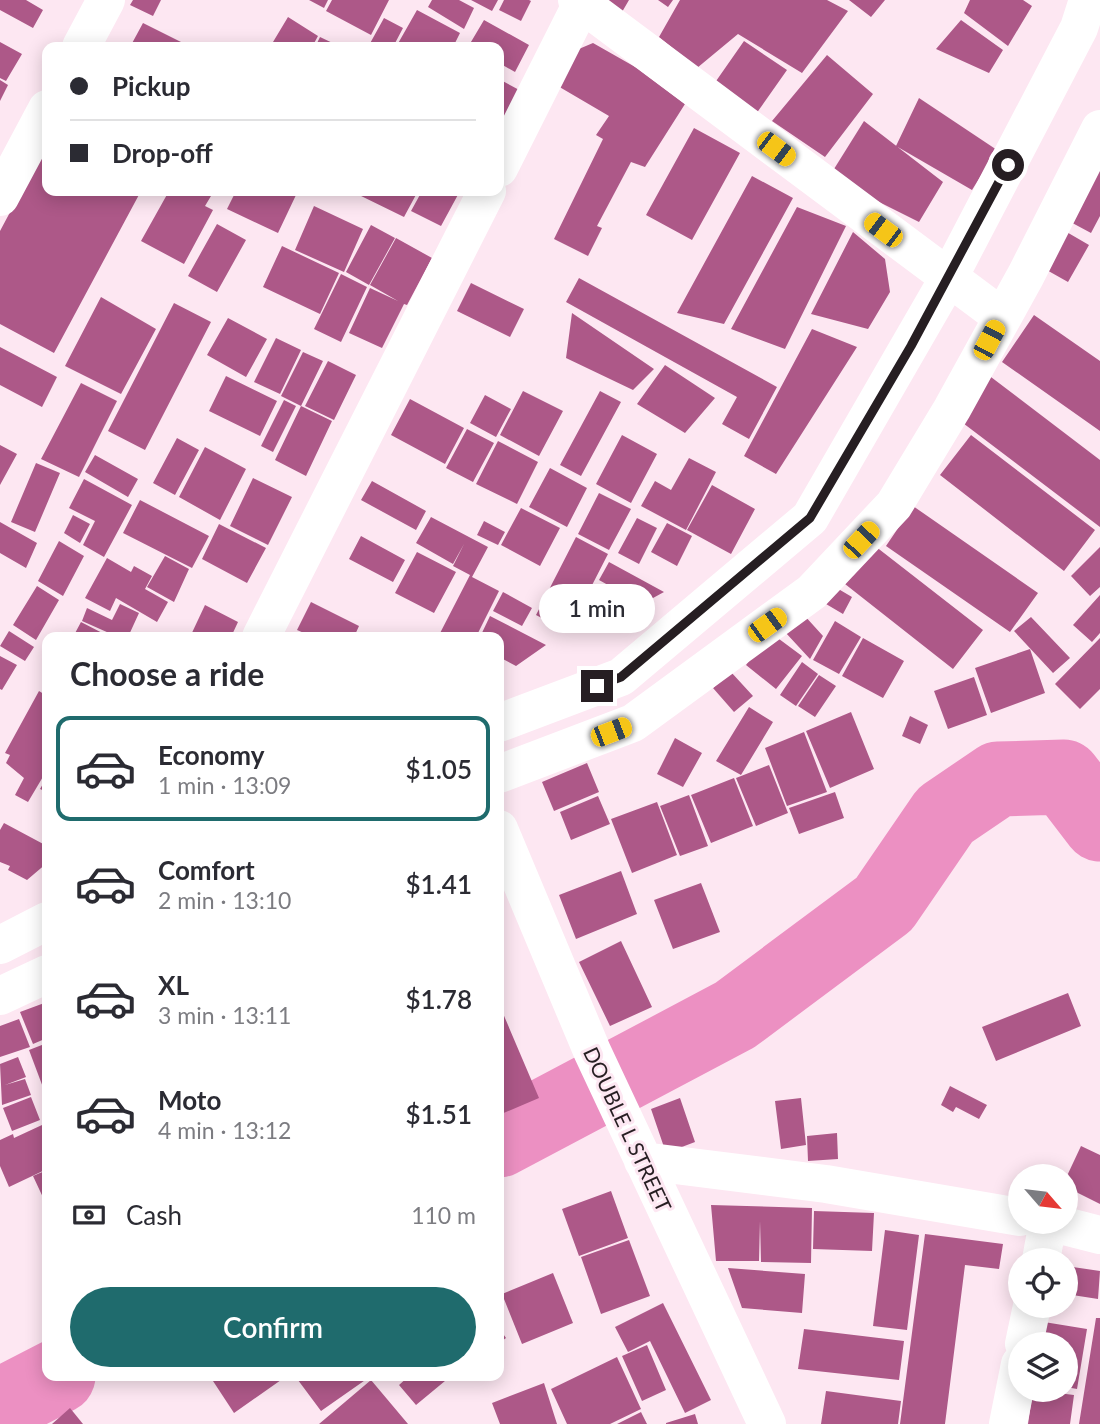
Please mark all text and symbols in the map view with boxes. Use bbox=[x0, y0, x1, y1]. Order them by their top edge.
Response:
text: Pickup bbox=[112, 70, 191, 102]
car bbox=[753, 128, 800, 170]
text: Drop-off bbox=[112, 137, 213, 169]
route start bbox=[992, 149, 1024, 181]
car bbox=[860, 209, 907, 251]
car bbox=[970, 317, 1009, 363]
car bbox=[839, 517, 884, 563]
callout: 1 min bbox=[539, 584, 655, 634]
text: 1 min bbox=[569, 594, 625, 622]
car bbox=[744, 604, 791, 646]
text: Choose a ride bbox=[70, 654, 264, 693]
route end bbox=[581, 670, 613, 702]
car bbox=[588, 715, 635, 749]
icon: car bbox=[74, 737, 137, 800]
text: Economy bbox=[158, 739, 264, 771]
text: $1.05 bbox=[406, 753, 472, 785]
text: 1 min · 13:09 bbox=[158, 771, 291, 799]
icon: car bbox=[74, 852, 137, 915]
text: Comfort bbox=[158, 854, 255, 886]
text: $1.41 bbox=[406, 868, 472, 900]
text: 2 min · 13:10 bbox=[158, 886, 291, 914]
icon: car bbox=[74, 967, 137, 1030]
text: XL bbox=[158, 969, 189, 1001]
text: $1.78 bbox=[406, 983, 472, 1015]
text: 3 min · 13:11 bbox=[158, 1001, 291, 1029]
street label: DOUBLE L STREET bbox=[579, 1042, 677, 1216]
icon: car bbox=[74, 1082, 137, 1145]
text: Moto bbox=[158, 1084, 221, 1116]
text: $1.51 bbox=[406, 1098, 472, 1130]
text: 4 min · 13:12 bbox=[158, 1116, 291, 1144]
north arrow bbox=[1008, 1164, 1078, 1234]
map controls bbox=[1008, 1164, 1078, 1402]
icon: cash bbox=[70, 1196, 108, 1234]
text: Cash bbox=[126, 1199, 182, 1231]
text: 110 m bbox=[411, 1201, 476, 1229]
button: locate bbox=[1008, 1248, 1078, 1318]
button: Confirm bbox=[70, 1287, 476, 1367]
button: layers bbox=[1008, 1332, 1078, 1402]

